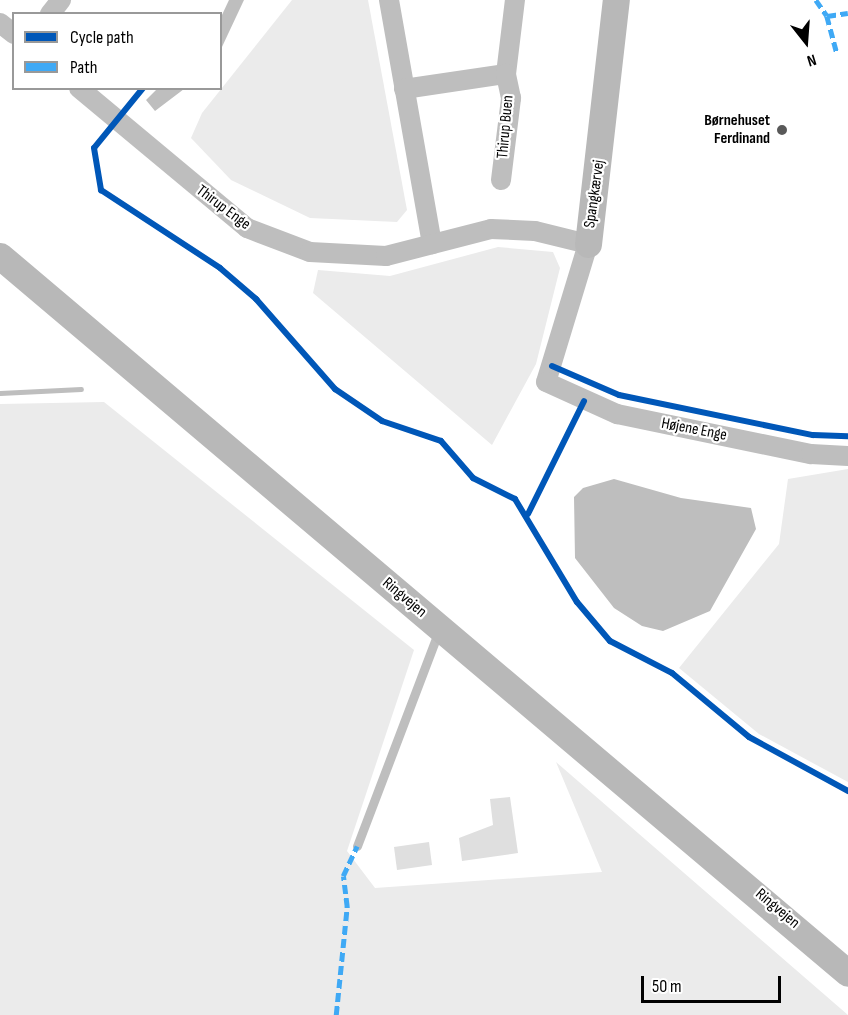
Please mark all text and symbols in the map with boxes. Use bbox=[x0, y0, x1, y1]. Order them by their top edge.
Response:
legend bbox=[12, 12, 222, 90]
north arrow bbox=[776, 12, 836, 72]
text: Cycle path bbox=[70, 27, 134, 48]
text: N bbox=[805, 49, 818, 70]
text: Path bbox=[70, 57, 98, 78]
street label: Thirup Buen bbox=[494, 94, 518, 160]
place label: Børnehuset Ferdinand bbox=[704, 111, 770, 149]
marker: Børnehuset Ferdinand bbox=[775, 123, 789, 137]
street label: Spangkærvej bbox=[581, 159, 609, 229]
street label: Thirup Enge bbox=[192, 181, 254, 235]
street label: Højene Enge bbox=[660, 414, 728, 446]
street label: Ringvejen bbox=[378, 574, 430, 622]
street label: Ringvejen bbox=[751, 885, 803, 933]
scale bar bbox=[644, 964, 784, 1002]
text: 50 m bbox=[652, 976, 682, 997]

